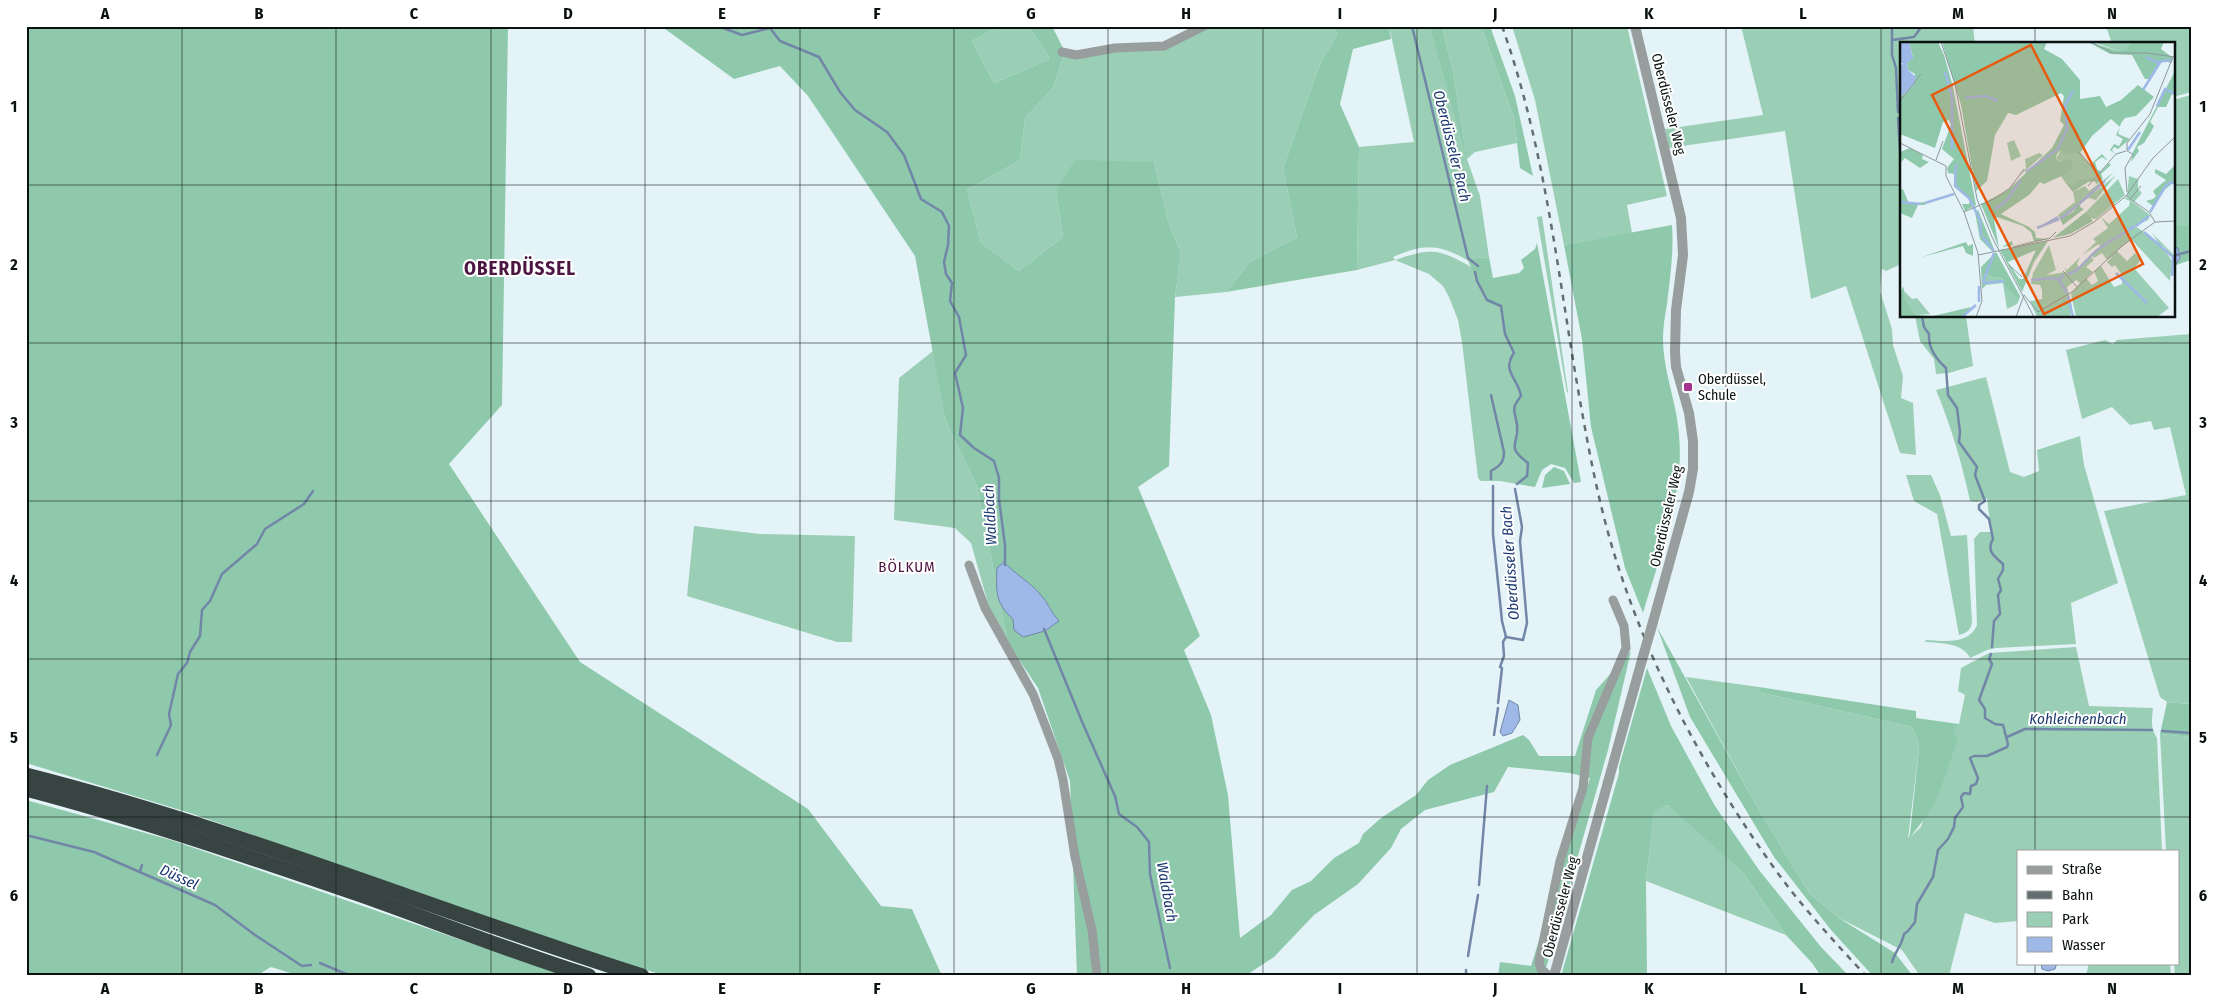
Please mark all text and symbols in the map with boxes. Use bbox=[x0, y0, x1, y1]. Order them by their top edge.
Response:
text: A bbox=[100, 4, 110, 23]
text: B bbox=[255, 4, 264, 23]
text: C bbox=[410, 4, 419, 23]
text: D bbox=[563, 4, 573, 23]
text: E bbox=[718, 4, 726, 23]
text: F bbox=[873, 4, 881, 23]
text: G bbox=[1026, 4, 1036, 23]
text: H bbox=[1181, 4, 1191, 23]
text: I bbox=[1338, 4, 1342, 23]
text: J bbox=[1492, 4, 1497, 23]
text: K bbox=[1644, 4, 1654, 23]
text: L bbox=[1799, 4, 1807, 23]
text: M bbox=[1952, 4, 1964, 23]
text: N bbox=[2107, 4, 2117, 23]
inset map bbox=[1900, 42, 2174, 318]
street label: Oberdüsseler Weg bbox=[1648, 52, 1689, 157]
water label: Oberdüsseler Bach bbox=[1429, 88, 1475, 204]
text: 1 bbox=[11, 97, 17, 116]
text: 1 bbox=[2200, 97, 2206, 116]
text: 2 bbox=[9, 255, 18, 274]
text: 2 bbox=[2198, 255, 2207, 274]
district label: OBERDÜSSEL bbox=[464, 256, 576, 280]
place label: Oberdüssel, Schule bbox=[1698, 371, 1766, 404]
marker: Oberdüssel, Schule bbox=[1682, 381, 1694, 393]
text: 3 bbox=[9, 413, 18, 432]
text: 3 bbox=[2198, 413, 2207, 432]
street label: Oberdüsseler Weg bbox=[1647, 463, 1687, 569]
water label: Waldbach bbox=[979, 484, 1001, 546]
water label: Oberdüsseler Bach bbox=[1497, 505, 1523, 621]
district label: BÖLKUM bbox=[878, 558, 936, 576]
text: 4 bbox=[10, 571, 18, 590]
text: 4 bbox=[2199, 571, 2207, 590]
water label: Kohleichenbach bbox=[2029, 710, 2127, 728]
text: 5 bbox=[10, 728, 18, 747]
text: 5 bbox=[2199, 728, 2207, 747]
legend bbox=[2017, 850, 2180, 964]
street label: Oberdüsseler Weg bbox=[1539, 854, 1582, 959]
text: Straße bbox=[2062, 860, 2102, 878]
water label: Düssel bbox=[157, 861, 201, 893]
water label: Waldbach bbox=[1153, 861, 1181, 923]
text: 6 bbox=[10, 886, 18, 905]
text: Bahn bbox=[2062, 886, 2093, 904]
text: 6 bbox=[2199, 886, 2207, 905]
text: Park bbox=[2062, 910, 2089, 928]
text: Wasser bbox=[2062, 936, 2106, 954]
text: A bbox=[100, 979, 110, 998]
text: B bbox=[255, 979, 264, 998]
text: C bbox=[410, 979, 419, 998]
text: D bbox=[563, 979, 573, 998]
text: E bbox=[718, 979, 726, 998]
text: F bbox=[873, 979, 881, 998]
text: G bbox=[1026, 979, 1036, 998]
text: H bbox=[1181, 979, 1191, 998]
text: I bbox=[1338, 979, 1342, 998]
text: J bbox=[1492, 979, 1497, 998]
text: K bbox=[1644, 979, 1654, 998]
text: L bbox=[1799, 979, 1807, 998]
text: M bbox=[1952, 979, 1964, 998]
text: N bbox=[2107, 979, 2117, 998]

